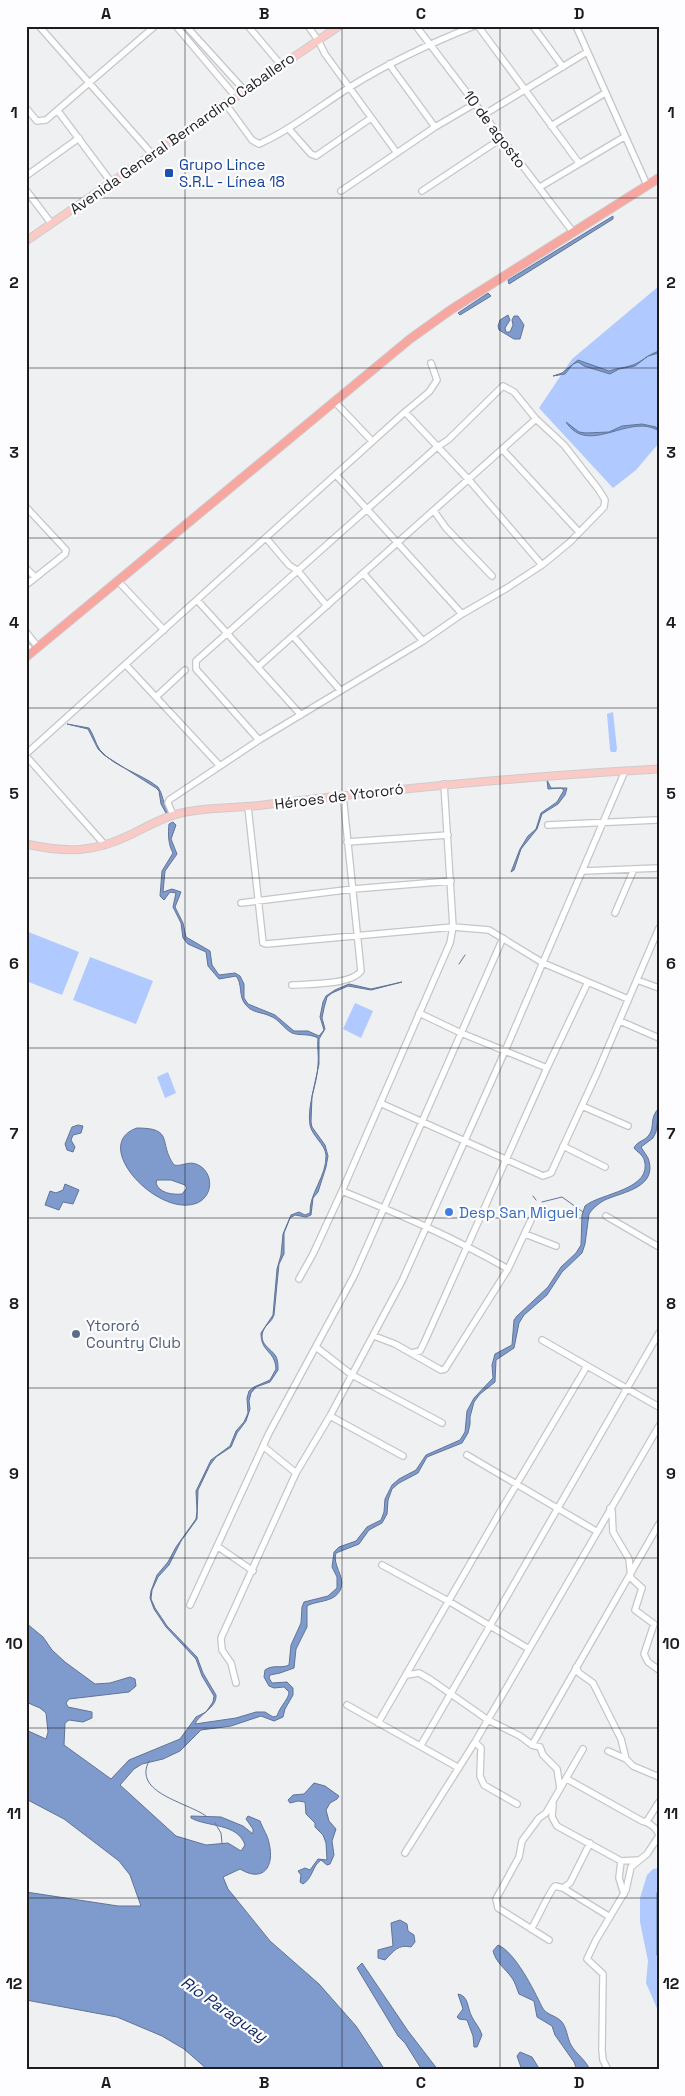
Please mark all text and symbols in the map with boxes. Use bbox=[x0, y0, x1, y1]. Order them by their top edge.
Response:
text: A bbox=[101, 3, 111, 24]
text: B bbox=[259, 3, 269, 24]
text: C bbox=[416, 3, 426, 24]
text: D bbox=[574, 3, 584, 24]
street label: Avenida General Bernardino Caballero bbox=[66, 48, 298, 218]
street label: 10 de agosto bbox=[459, 86, 531, 172]
text: 1 bbox=[10, 102, 18, 123]
text: 1 bbox=[667, 102, 675, 123]
place label: Grupo Lince S.R.L - Línea 18 bbox=[179, 155, 285, 191]
marker: Grupo Lince S.R.L - Línea 18 bbox=[163, 167, 175, 179]
text: 2 bbox=[9, 272, 19, 293]
text: 2 bbox=[666, 272, 676, 293]
text: 3 bbox=[9, 442, 19, 463]
text: 3 bbox=[666, 442, 676, 463]
text: 4 bbox=[9, 612, 19, 633]
text: 4 bbox=[666, 612, 676, 633]
street label: Héroes de Ytororó bbox=[273, 779, 405, 813]
text: 5 bbox=[9, 783, 19, 804]
text: 5 bbox=[666, 783, 676, 804]
text: 6 bbox=[9, 953, 19, 974]
text: 6 bbox=[666, 953, 676, 974]
text: 7 bbox=[10, 1123, 19, 1144]
text: 7 bbox=[667, 1123, 676, 1144]
place label: Desp San Miguel bbox=[459, 1203, 578, 1222]
marker: Desp San Miguel bbox=[443, 1206, 455, 1218]
text: 8 bbox=[9, 1293, 19, 1314]
text: 8 bbox=[666, 1293, 676, 1314]
place label: Ytororó Country Club bbox=[86, 1316, 181, 1352]
marker: Ytororó Country Club bbox=[70, 1328, 82, 1340]
text: 9 bbox=[9, 1463, 19, 1484]
text: 9 bbox=[666, 1463, 676, 1484]
text: 10 bbox=[5, 1633, 23, 1654]
text: 10 bbox=[662, 1633, 680, 1654]
text: 11 bbox=[7, 1803, 21, 1824]
text: 11 bbox=[664, 1803, 678, 1824]
water label: Río Paraguay bbox=[177, 1972, 272, 2047]
text: 12 bbox=[6, 1973, 22, 1994]
text: 12 bbox=[663, 1973, 679, 1994]
text: A bbox=[101, 2072, 111, 2093]
text: B bbox=[259, 2072, 269, 2093]
text: C bbox=[416, 2072, 426, 2093]
text: D bbox=[574, 2072, 584, 2093]

